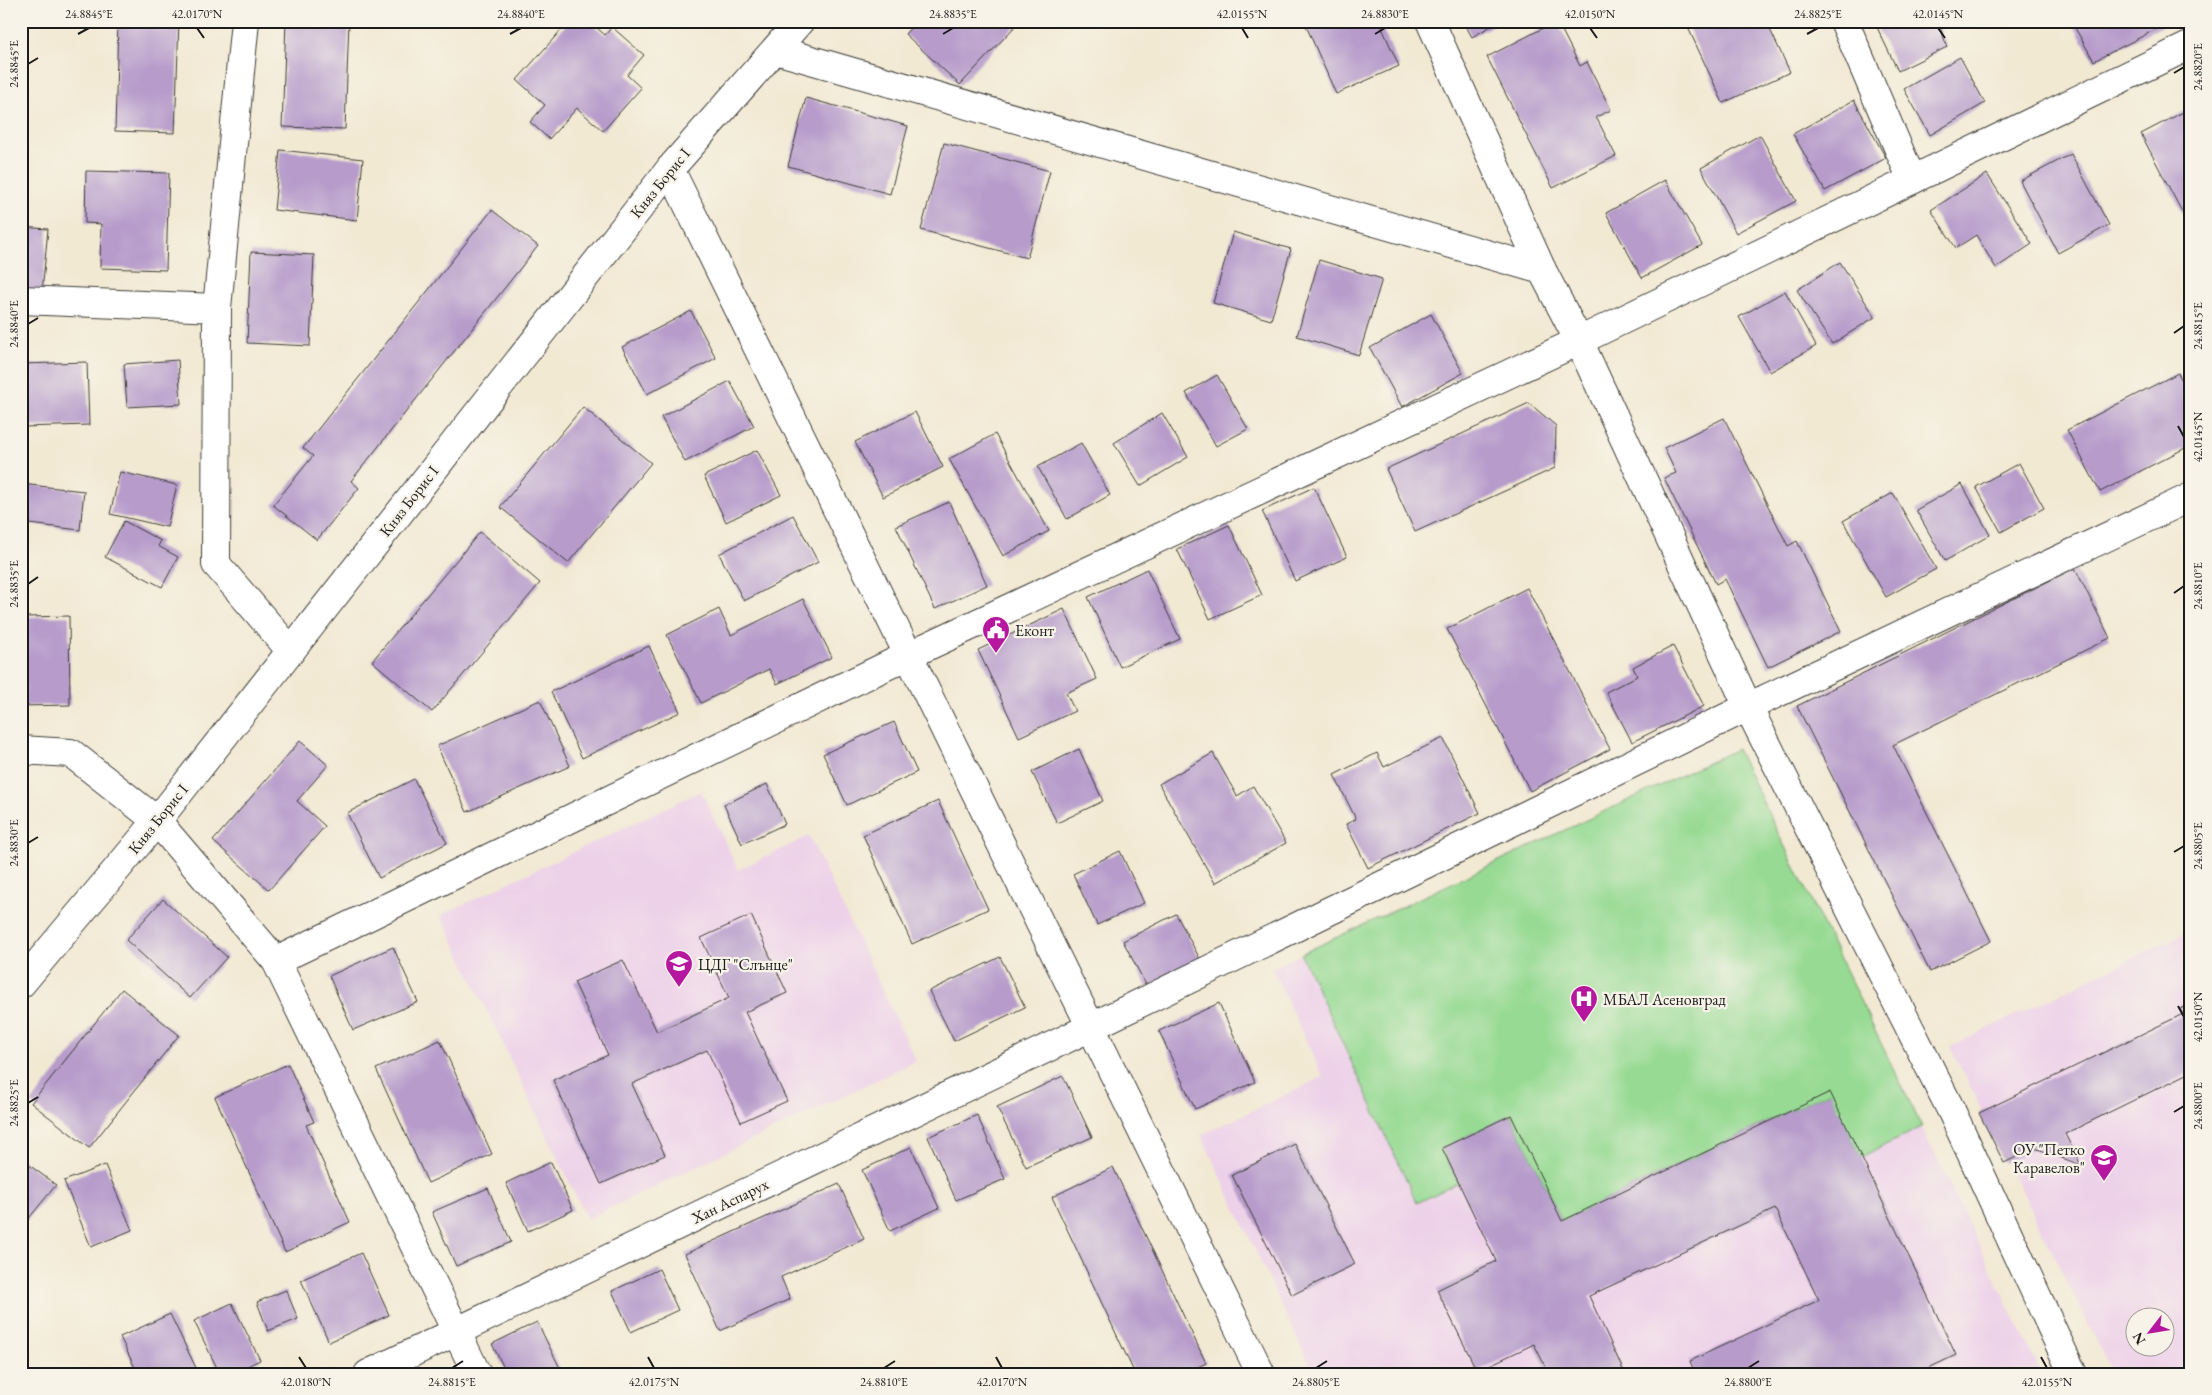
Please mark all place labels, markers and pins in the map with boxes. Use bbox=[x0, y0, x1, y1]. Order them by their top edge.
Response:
public building icon: Еконт bbox=[981, 615, 1011, 654]
place label: Еконт bbox=[1015, 620, 1055, 641]
school or university icon: ЦДГ "Слънце" bbox=[664, 949, 694, 988]
place label: ЦДГ "Слънце" bbox=[698, 954, 793, 975]
hospital icon: МБАЛ Асеновград bbox=[1569, 984, 1599, 1023]
place label: МБАЛ Асеновград bbox=[1603, 989, 1727, 1010]
place label: ОУ "Петко Каравелов" bbox=[2013, 1139, 2085, 1178]
school or university icon: ОУ "Петко Каравелов" bbox=[2089, 1143, 2119, 1182]

